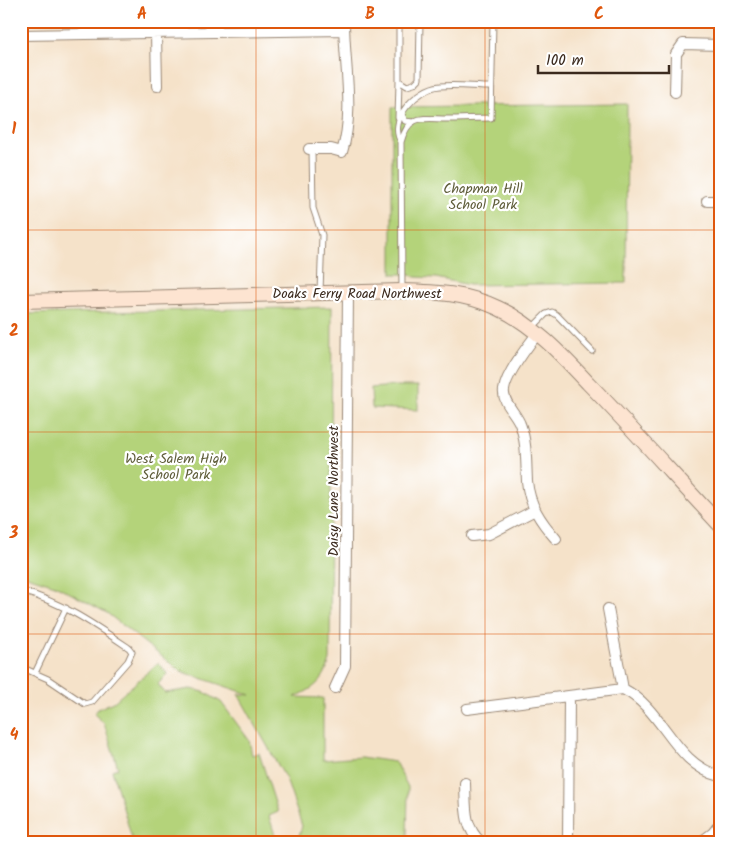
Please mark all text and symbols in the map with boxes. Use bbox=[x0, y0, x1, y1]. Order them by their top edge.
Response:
text: A bbox=[137, 2, 147, 27]
text: B bbox=[365, 2, 375, 27]
text: C bbox=[594, 2, 604, 27]
scale bar bbox=[538, 42, 670, 74]
text: 100 m bbox=[546, 49, 584, 73]
text: 1 bbox=[12, 117, 17, 142]
park label: Chapman Hill School Park bbox=[443, 178, 523, 216]
street label: Doaks Ferry Road Northwest bbox=[272, 283, 442, 305]
text: 2 bbox=[9, 319, 19, 344]
street label: Daisy Lane Northwest bbox=[323, 425, 345, 557]
park label: West Salem High School Park bbox=[125, 448, 227, 486]
text: 3 bbox=[9, 521, 19, 546]
text: 4 bbox=[10, 723, 19, 748]

